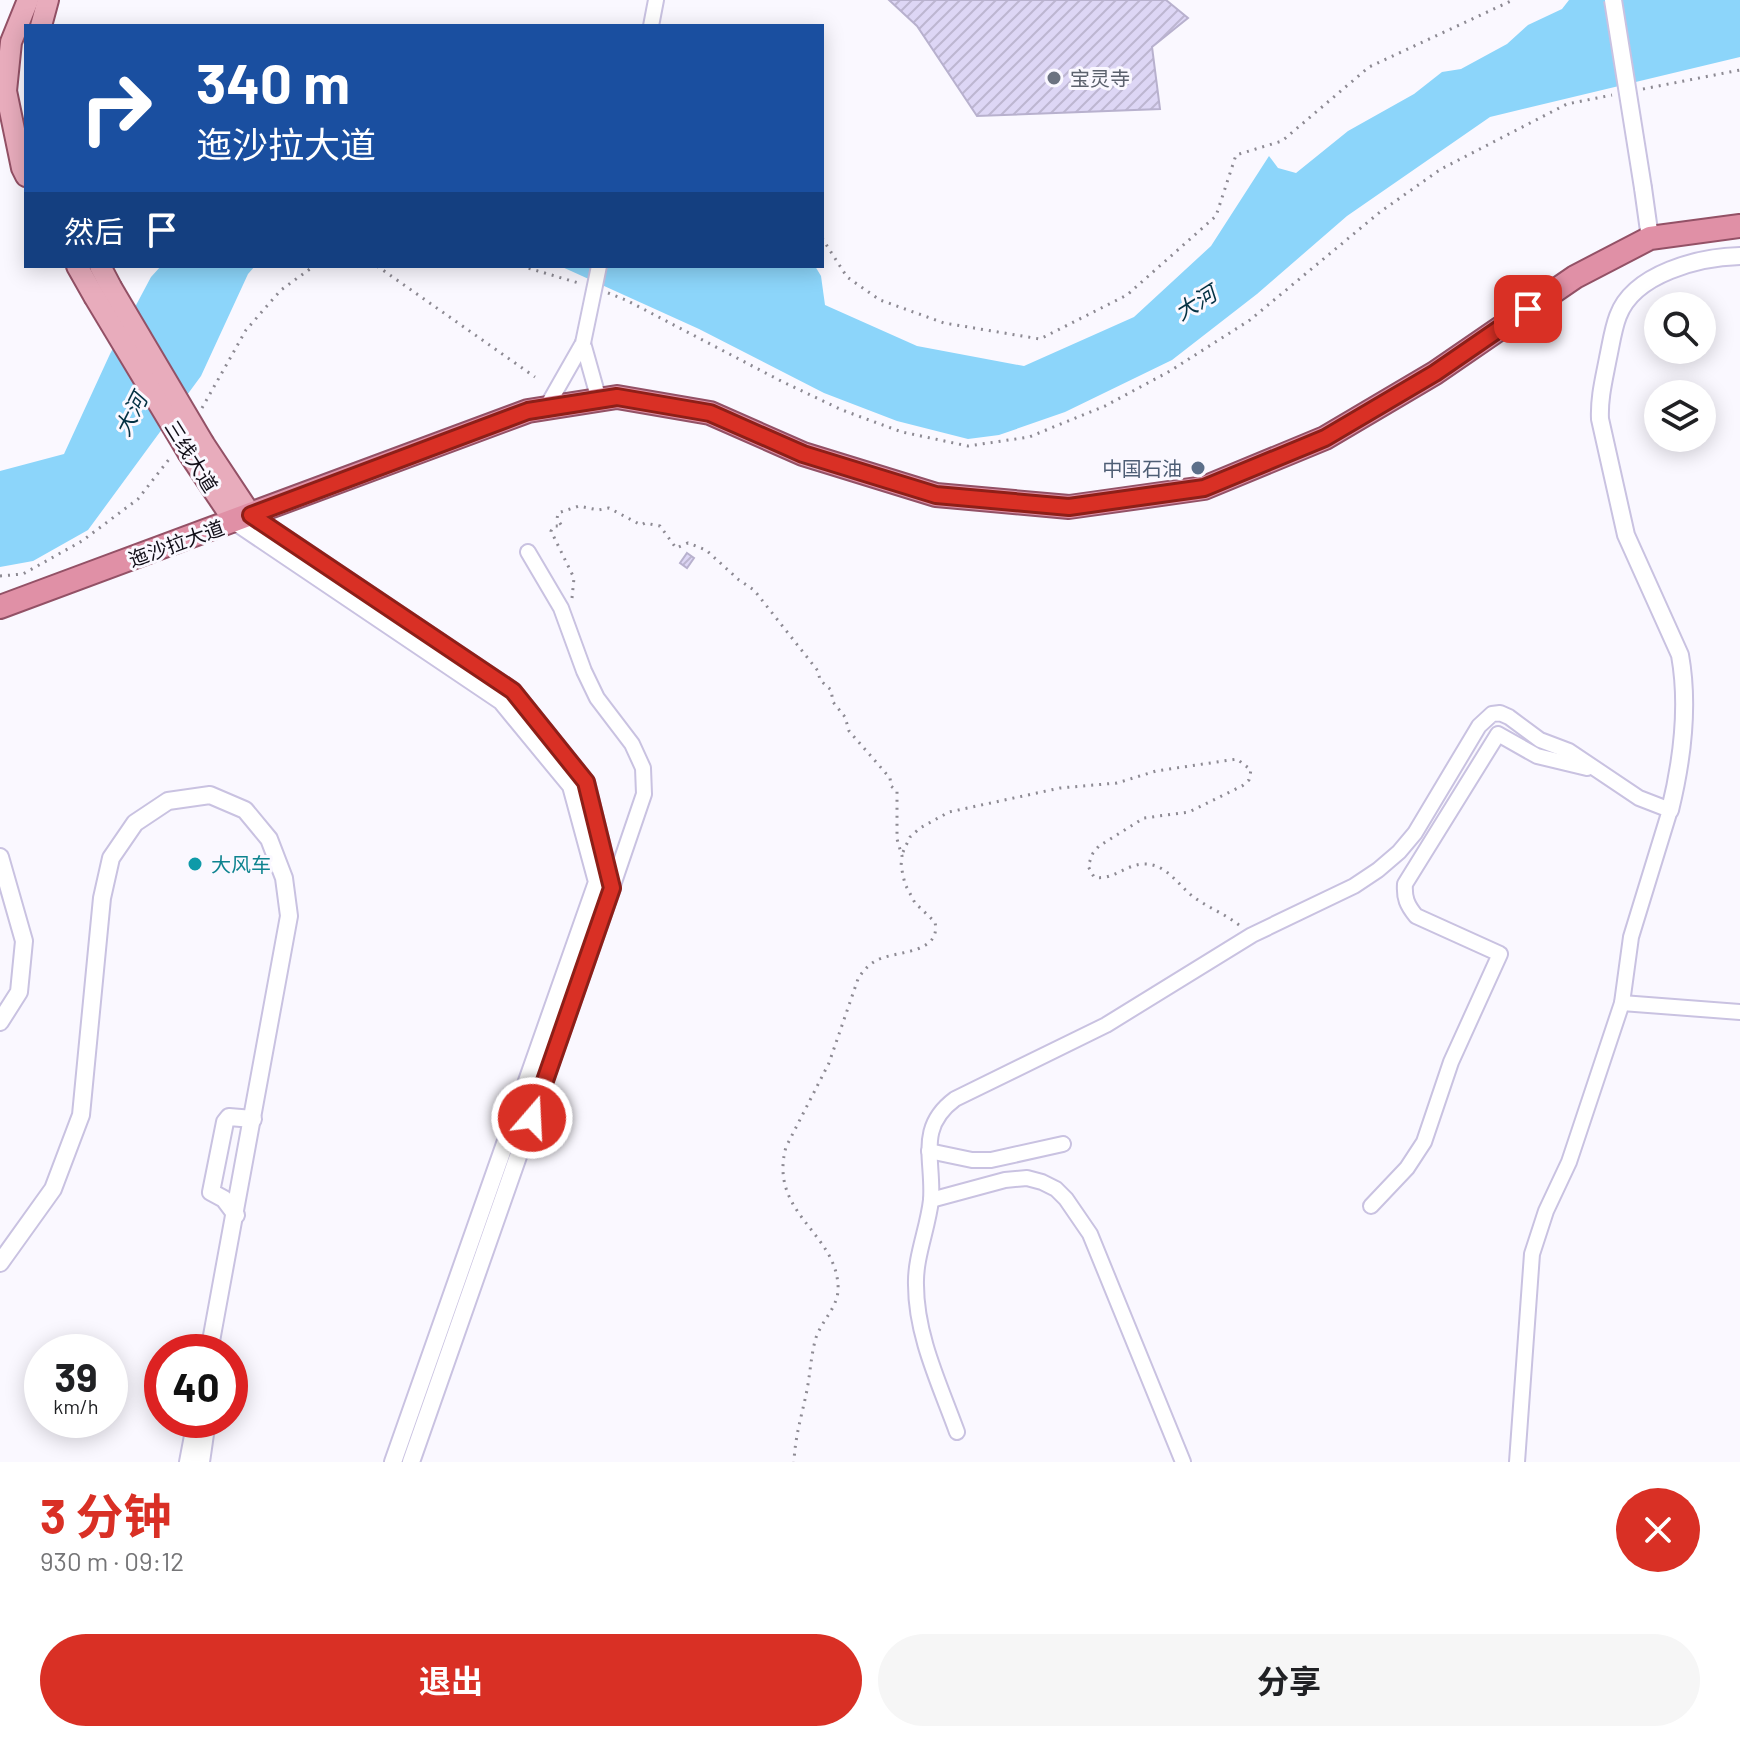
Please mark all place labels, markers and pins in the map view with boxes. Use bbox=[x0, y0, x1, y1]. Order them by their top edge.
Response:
place label: 宝灵寺 bbox=[1070, 66, 1130, 90]
marker: 宝灵寺 bbox=[1045, 69, 1063, 87]
pin bbox=[1494, 275, 1562, 343]
place label: 中国石油 bbox=[1102, 456, 1182, 480]
marker: 中国石油 bbox=[1189, 459, 1207, 477]
place label: 大风车 bbox=[211, 852, 271, 876]
marker: 大风车 bbox=[186, 855, 204, 873]

